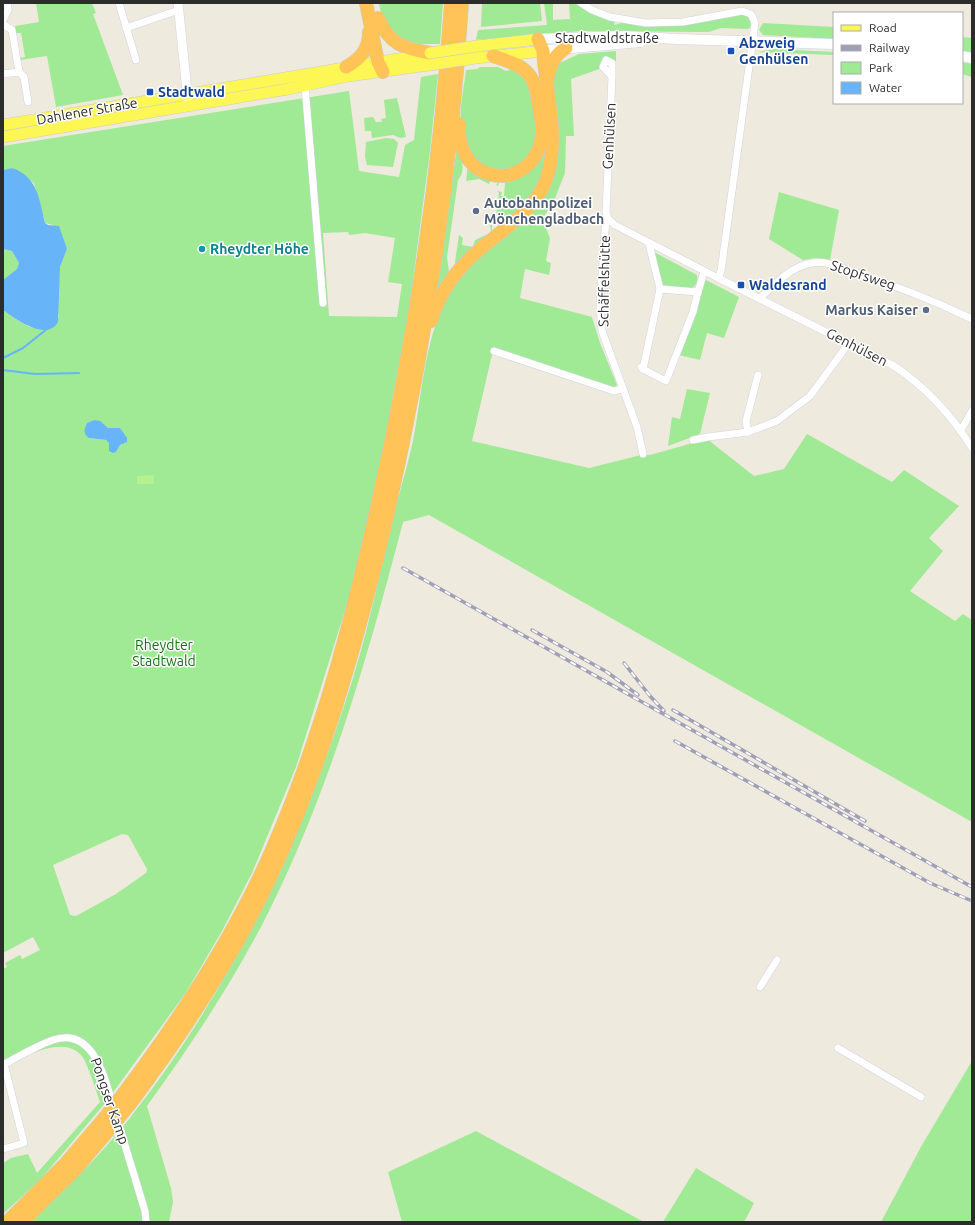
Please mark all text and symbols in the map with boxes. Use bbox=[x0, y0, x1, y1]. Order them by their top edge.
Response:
legend bbox=[833, 12, 963, 104]
text: Road bbox=[869, 21, 897, 34]
street label: Stadtwaldstraße bbox=[555, 30, 659, 46]
place label: Abzweig Genhülsen bbox=[739, 35, 808, 67]
text: Railway bbox=[869, 41, 910, 54]
marker: Abzweig Genhülsen bbox=[726, 46, 736, 56]
text: Park bbox=[869, 61, 893, 74]
text: Water bbox=[869, 81, 902, 94]
place label: Stadtwald bbox=[158, 84, 225, 100]
marker: Stadtwald bbox=[145, 87, 155, 97]
street label: Dahlener Straße bbox=[35, 94, 139, 128]
street label: Genhülsen bbox=[599, 102, 619, 170]
place label: Autobahnpolizei Mönchengladbach bbox=[484, 195, 604, 227]
marker: Autobahnpolizei Mönchengladbach bbox=[471, 206, 481, 216]
street label: Schäffelshütte bbox=[595, 235, 613, 327]
place label: Rheydter Höhe bbox=[210, 241, 309, 257]
marker: Rheydter Höhe bbox=[197, 244, 207, 254]
street label: Stopfsweg bbox=[829, 257, 897, 293]
place label: Waldesrand bbox=[749, 277, 827, 293]
marker: Waldesrand bbox=[736, 280, 746, 290]
place label: Markus Kaiser bbox=[825, 302, 918, 318]
marker: Markus Kaiser bbox=[921, 305, 931, 315]
street label: Genhülsen bbox=[824, 325, 890, 369]
park label: Rheydter Stadtwald bbox=[132, 637, 196, 669]
street label: Pongser Kamp bbox=[88, 1055, 132, 1147]

